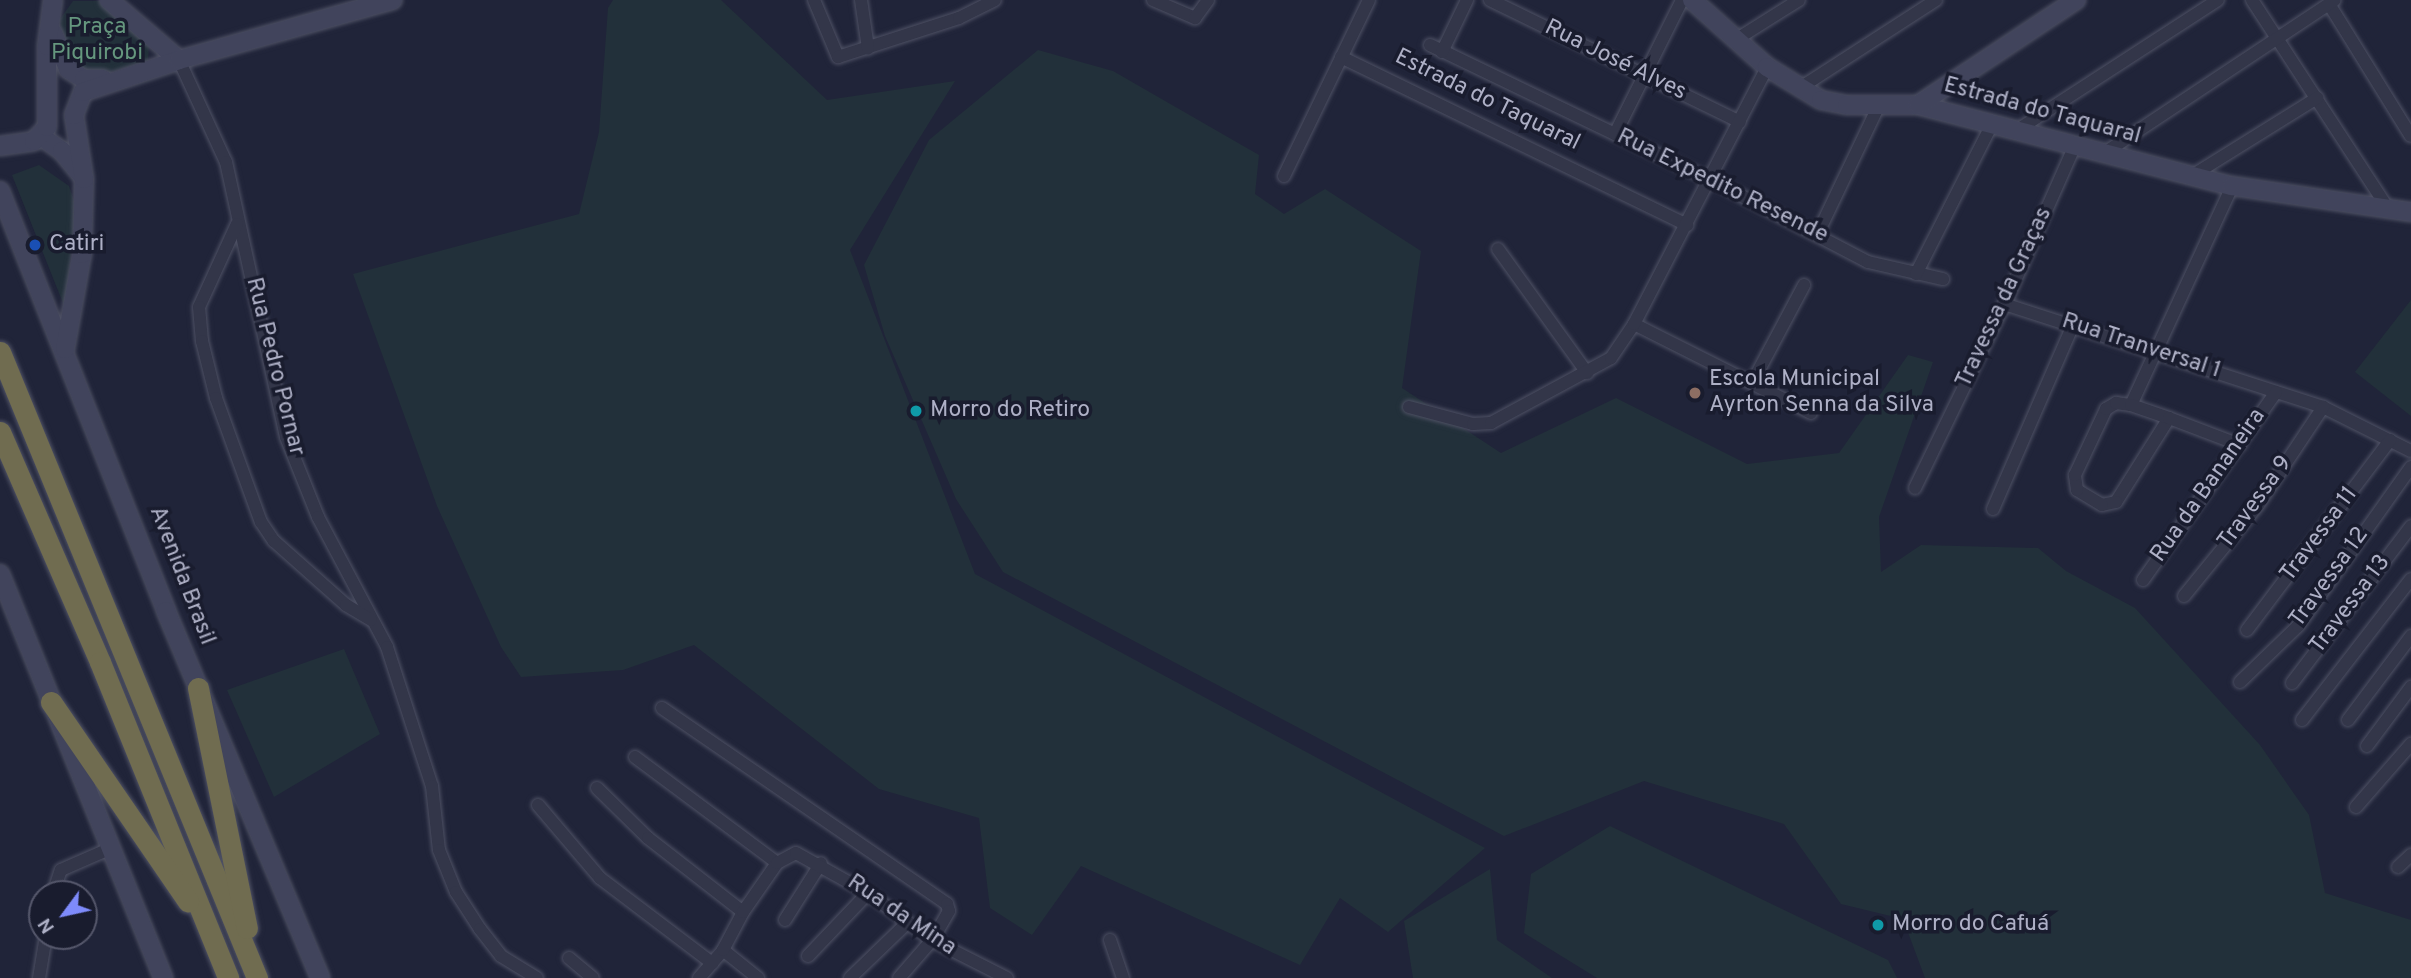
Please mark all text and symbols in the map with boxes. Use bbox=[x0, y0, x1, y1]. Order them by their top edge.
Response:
park label: Praça Piquirobi bbox=[51, 14, 143, 68]
street label: Rua José Alves bbox=[1539, 15, 1691, 107]
street label: Estrada do Taquaral bbox=[1389, 44, 1585, 158]
street label: Estrada do Taquaral bbox=[1940, 72, 2144, 152]
street label: Rua Expedito Resende bbox=[1612, 124, 1832, 250]
street label: Travessa da Graças bbox=[1951, 203, 2059, 393]
place label: Catiri bbox=[49, 231, 104, 259]
marker: Catiri bbox=[27, 237, 43, 253]
street label: Rua Pedro Pornar bbox=[238, 275, 310, 459]
street label: Rua Tranversal 1 bbox=[2058, 308, 2224, 386]
place label: Escola Municipal Ayrton Senna da Silva bbox=[1709, 366, 1934, 420]
marker: Escola Municipal Ayrton Senna da Silva bbox=[1687, 385, 1703, 401]
place label: Morro do Retiro bbox=[930, 397, 1090, 425]
marker: Morro do Retiro bbox=[908, 403, 924, 419]
street label: Rua da Bananeira bbox=[2146, 404, 2272, 568]
street label: Travessa 9 bbox=[2213, 451, 2299, 555]
street label: Travessa 11 bbox=[2275, 482, 2365, 588]
street label: Avenida Brasil bbox=[142, 503, 220, 649]
street label: Travessa 12 bbox=[2284, 522, 2376, 634]
street label: Travessa 13 bbox=[2305, 550, 2397, 660]
street label: Rua da Mina bbox=[841, 869, 961, 963]
north arrow bbox=[28, 880, 98, 950]
place label: Morro do Cafuá bbox=[1892, 911, 2049, 939]
text: N bbox=[33, 913, 61, 938]
marker: Morro do Cafuá bbox=[1870, 917, 1886, 933]

